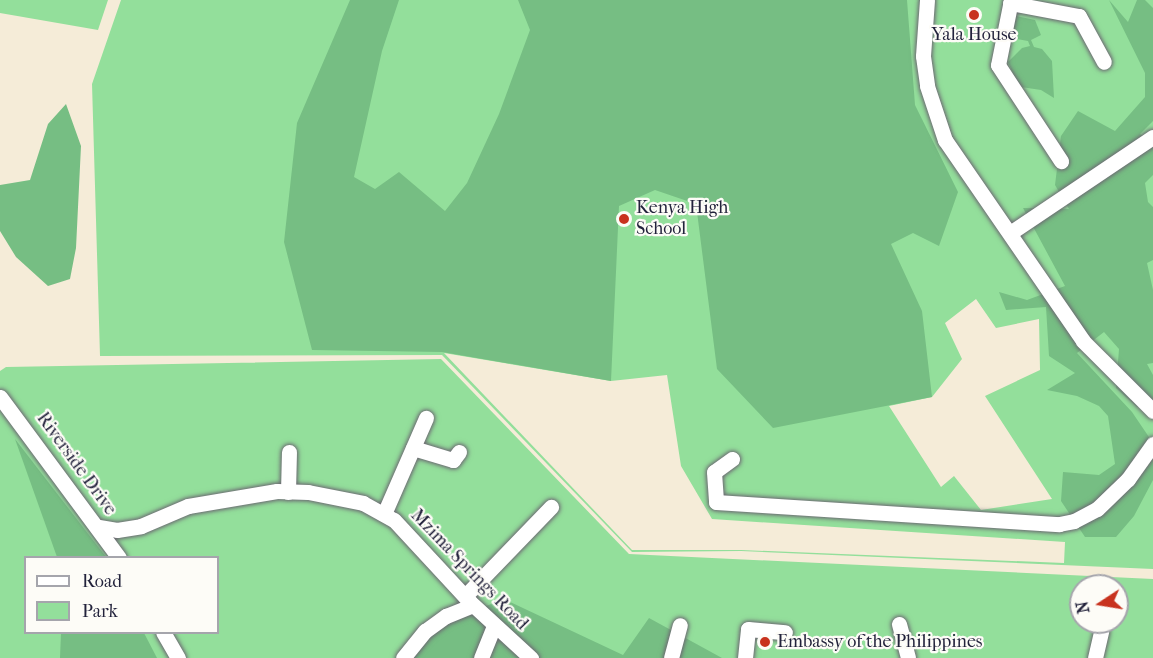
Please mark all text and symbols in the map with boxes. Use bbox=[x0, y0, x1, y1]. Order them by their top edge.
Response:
marker: Yala House bbox=[967, 8, 981, 22]
place label: Yala House bbox=[931, 24, 1017, 46]
place label: Kenya High School bbox=[636, 198, 728, 240]
marker: Kenya High School bbox=[617, 212, 631, 226]
street label: Riverside Drive bbox=[32, 408, 120, 520]
street label: Mzima Springs Road bbox=[406, 505, 532, 635]
legend bbox=[24, 556, 219, 634]
text: Road bbox=[82, 571, 122, 592]
north arrow bbox=[1069, 574, 1129, 634]
text: N bbox=[1072, 600, 1093, 615]
text: Park bbox=[82, 601, 118, 622]
place label: Embassy of the Philippines bbox=[777, 631, 983, 653]
marker: Embassy of the Philippines bbox=[758, 635, 772, 649]

